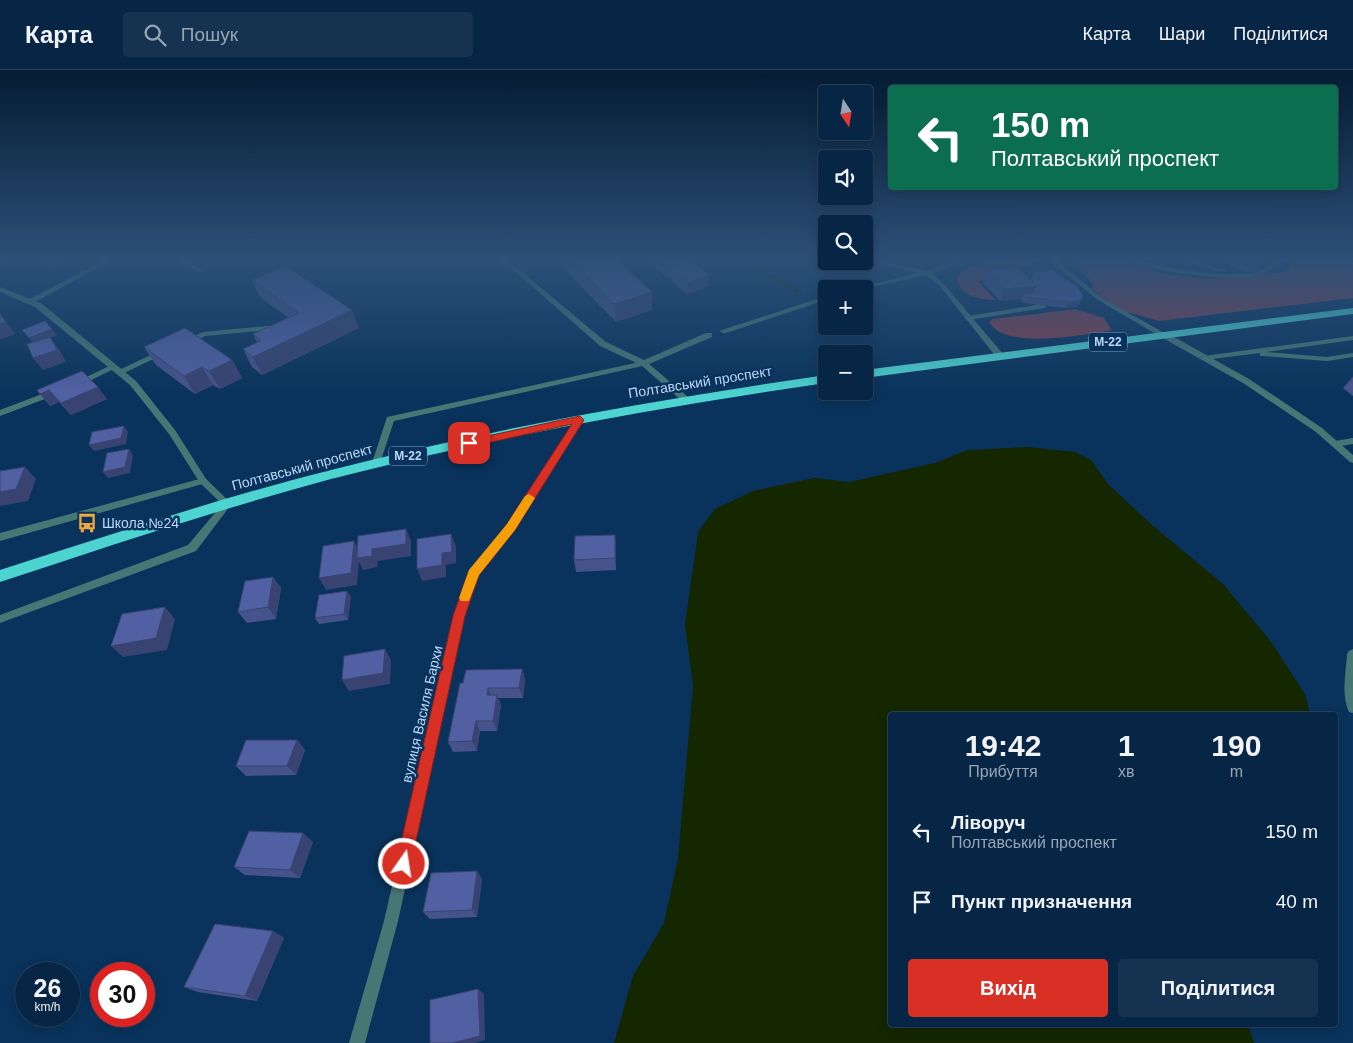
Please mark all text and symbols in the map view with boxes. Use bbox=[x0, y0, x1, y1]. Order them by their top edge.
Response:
search box bbox=[123, 12, 473, 57]
text: Карта bbox=[25, 21, 93, 48]
icon: search bbox=[141, 21, 169, 49]
text: Пошук bbox=[181, 24, 238, 45]
text: Карта bbox=[1083, 24, 1131, 44]
text: Шари bbox=[1159, 24, 1205, 44]
text: Поділитися bbox=[1233, 24, 1328, 44]
north arrow bbox=[818, 85, 872, 140]
map controls bbox=[818, 85, 873, 400]
icon: left bbox=[908, 105, 973, 170]
text: 150 m bbox=[991, 105, 1090, 144]
text: Полтавський проспект bbox=[991, 146, 1219, 171]
button: sound bbox=[818, 150, 873, 205]
button: search bbox=[818, 215, 873, 270]
button: + bbox=[818, 280, 873, 335]
road number: М-22 bbox=[1089, 332, 1127, 352]
button: − bbox=[818, 345, 873, 400]
street label: Полтавський проспект bbox=[627, 363, 774, 401]
pin bbox=[448, 422, 490, 464]
icon: arrive bbox=[455, 429, 483, 457]
street label: Полтавський проспект bbox=[230, 440, 375, 494]
road number: М-22 bbox=[389, 446, 427, 466]
bus stop icon: Школа №24 bbox=[76, 512, 98, 534]
place label: Школа №24 bbox=[102, 515, 179, 531]
street label: вулиця Василя Бархи bbox=[398, 644, 446, 784]
text: 19:42 bbox=[965, 729, 1041, 762]
text: 1 bbox=[1118, 729, 1135, 762]
text: 190 bbox=[1211, 729, 1261, 762]
text: Прибуття bbox=[968, 763, 1038, 780]
text: хв bbox=[1118, 763, 1135, 780]
text: m bbox=[1230, 763, 1243, 780]
text: Ліворуч bbox=[951, 812, 1026, 833]
icon: left bbox=[908, 818, 936, 846]
text: 150 m bbox=[1265, 821, 1318, 842]
text: Полтавський проспект bbox=[951, 834, 1117, 851]
position arrow bbox=[377, 837, 429, 889]
icon: arrive bbox=[908, 888, 936, 916]
text: Пункт призначення bbox=[951, 891, 1132, 912]
text: 40 m bbox=[1276, 891, 1318, 912]
button: Вихід bbox=[908, 959, 1108, 1017]
button: Поділитися bbox=[1118, 959, 1318, 1017]
speed limit sign: 30 bbox=[90, 962, 155, 1027]
text: 26 bbox=[34, 974, 61, 1002]
text: km/h bbox=[34, 1000, 61, 1014]

